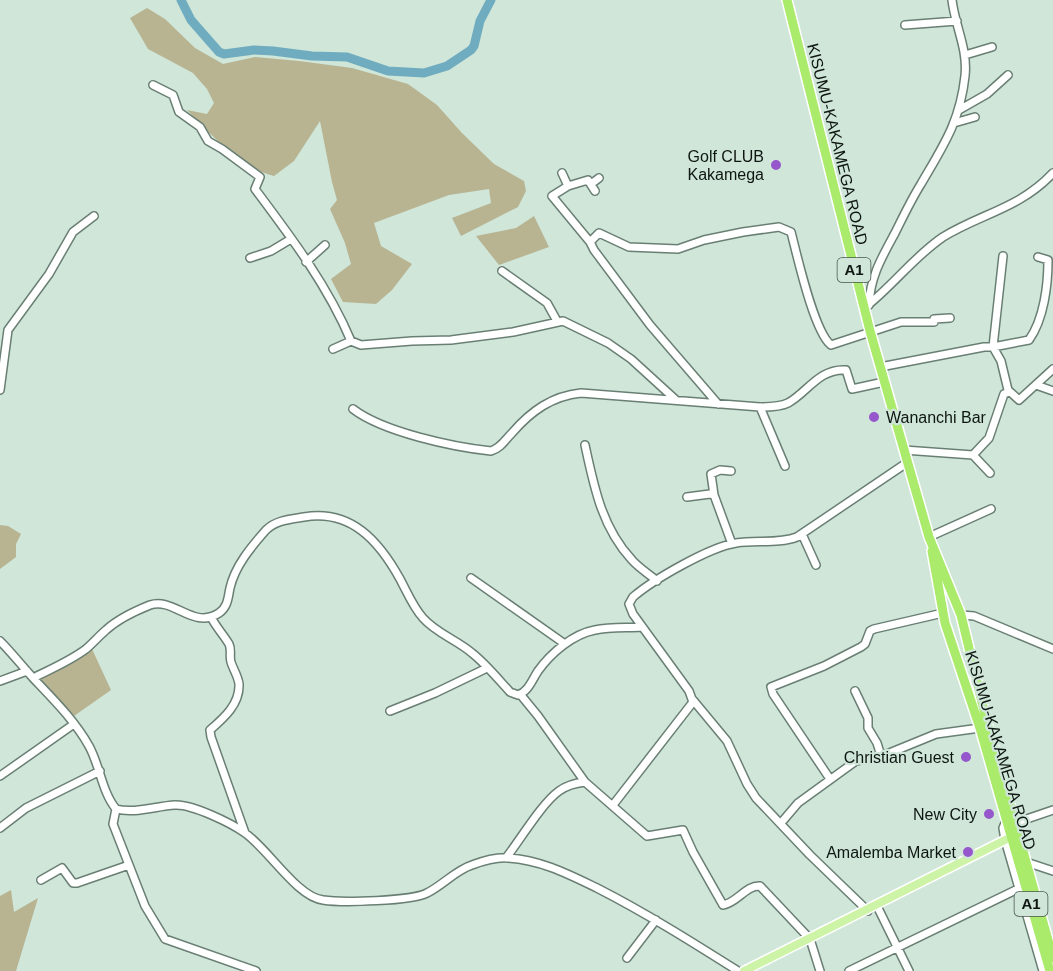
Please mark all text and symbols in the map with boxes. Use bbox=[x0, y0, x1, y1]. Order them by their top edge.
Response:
street label: KISUMU-KAKAMEGA ROAD bbox=[804, 42, 871, 247]
place label: Golf CLUB Kakamega bbox=[688, 148, 764, 183]
marker: Golf CLUB Kakamega bbox=[769, 158, 783, 172]
road number: A1 bbox=[838, 258, 870, 282]
place label: Wananchi Bar bbox=[886, 409, 987, 426]
marker: Wananchi Bar bbox=[867, 410, 881, 424]
street label: KISUMU-KAKAMEGA ROAD bbox=[962, 649, 1039, 852]
place label: Christian Guest bbox=[844, 749, 955, 766]
marker: Christian Guest bbox=[959, 750, 973, 764]
place label: New City bbox=[913, 806, 977, 823]
marker: New City bbox=[982, 807, 996, 821]
place label: Amalemba Market bbox=[826, 844, 957, 861]
marker: Amalemba Market bbox=[961, 845, 975, 859]
road number: A1 bbox=[1014, 892, 1048, 916]

